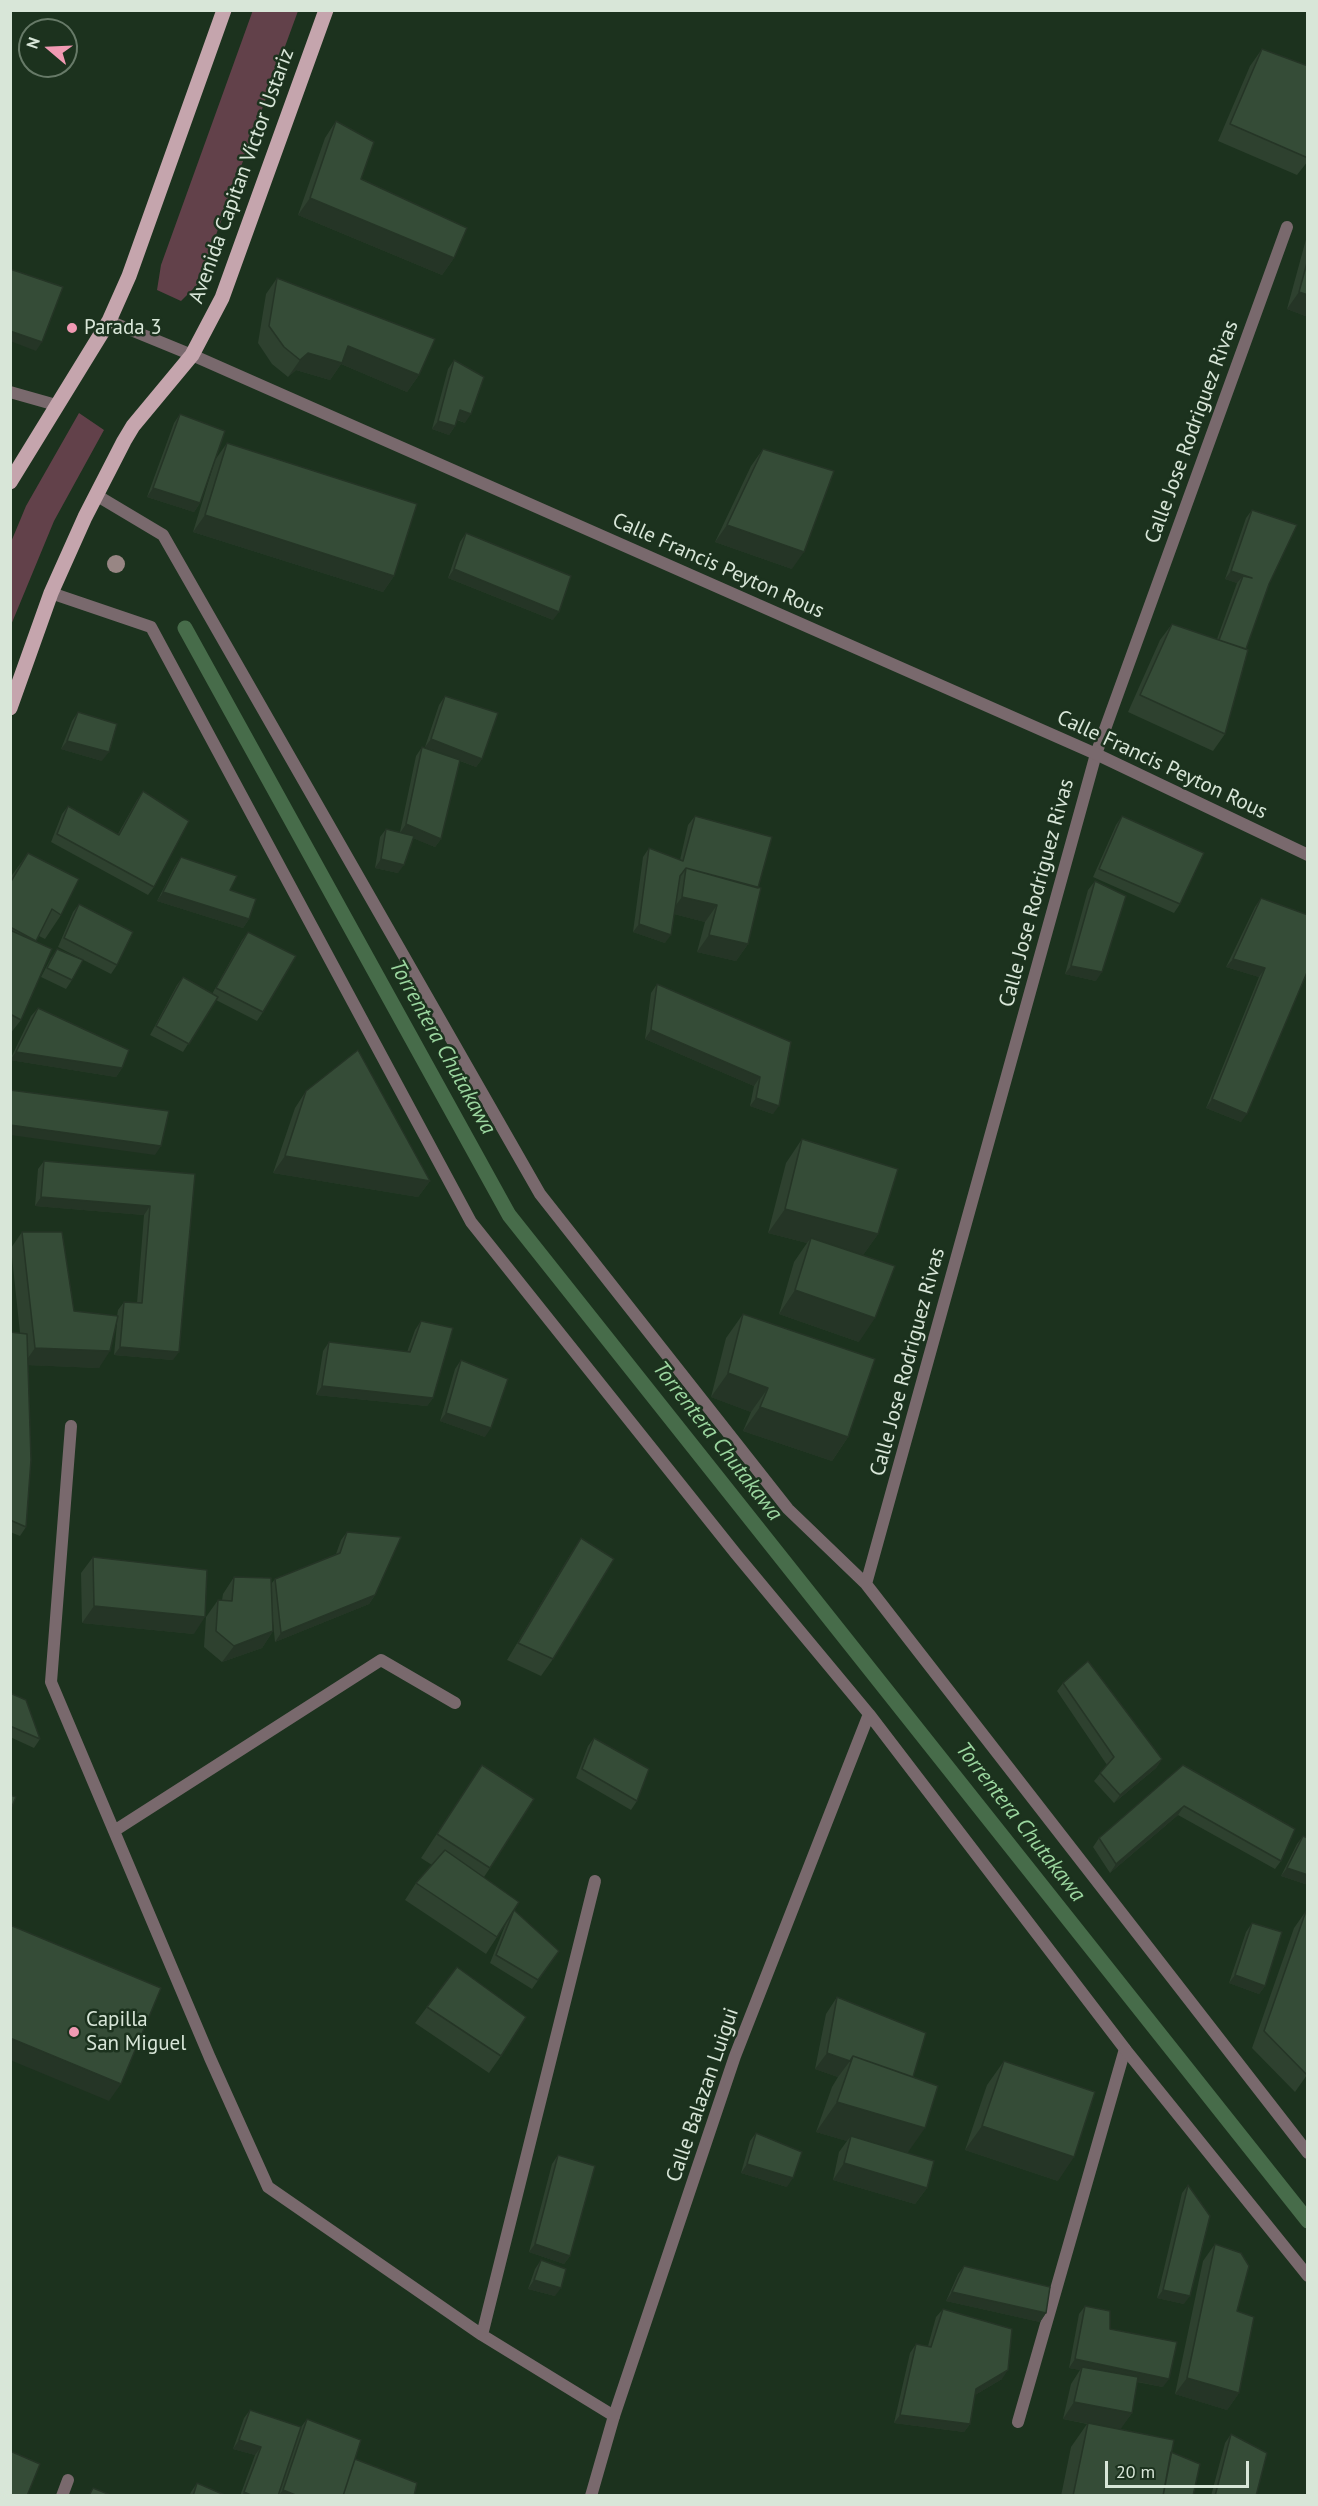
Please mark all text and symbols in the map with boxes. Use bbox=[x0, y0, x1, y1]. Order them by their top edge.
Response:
north arrow bbox=[18, 18, 78, 78]
text: N bbox=[22, 35, 44, 51]
street label: Avenida Capitan Víctor Ustariz bbox=[184, 45, 300, 307]
place label: Parada 3 bbox=[84, 315, 162, 341]
street label: Calle Jose Rodriguez Rivas bbox=[1140, 317, 1244, 547]
marker: Parada 3 bbox=[65, 321, 79, 335]
street label: Calle Francis Peyton Rous bbox=[608, 508, 828, 624]
street label: Calle Francis Peyton Rous bbox=[1053, 705, 1271, 825]
street label: Calle Jose Rodriguez Rivas bbox=[994, 776, 1080, 1010]
water label: Torrentera Chutakawa bbox=[383, 955, 501, 1139]
street label: Calle Jose Rodriguez Rivas bbox=[865, 1245, 951, 1479]
water label: Torrentera Chutakawa bbox=[646, 1356, 788, 1526]
water label: Torrentera Chutakawa bbox=[949, 1737, 1091, 1907]
street label: Calle Balazan Luigui bbox=[661, 2005, 745, 2185]
place label: Capilla San Miguel bbox=[86, 2007, 186, 2057]
marker: Capilla San Miguel bbox=[67, 2025, 81, 2039]
scale bar bbox=[1108, 2449, 1252, 2487]
text: 20 m bbox=[1116, 2460, 1155, 2483]

